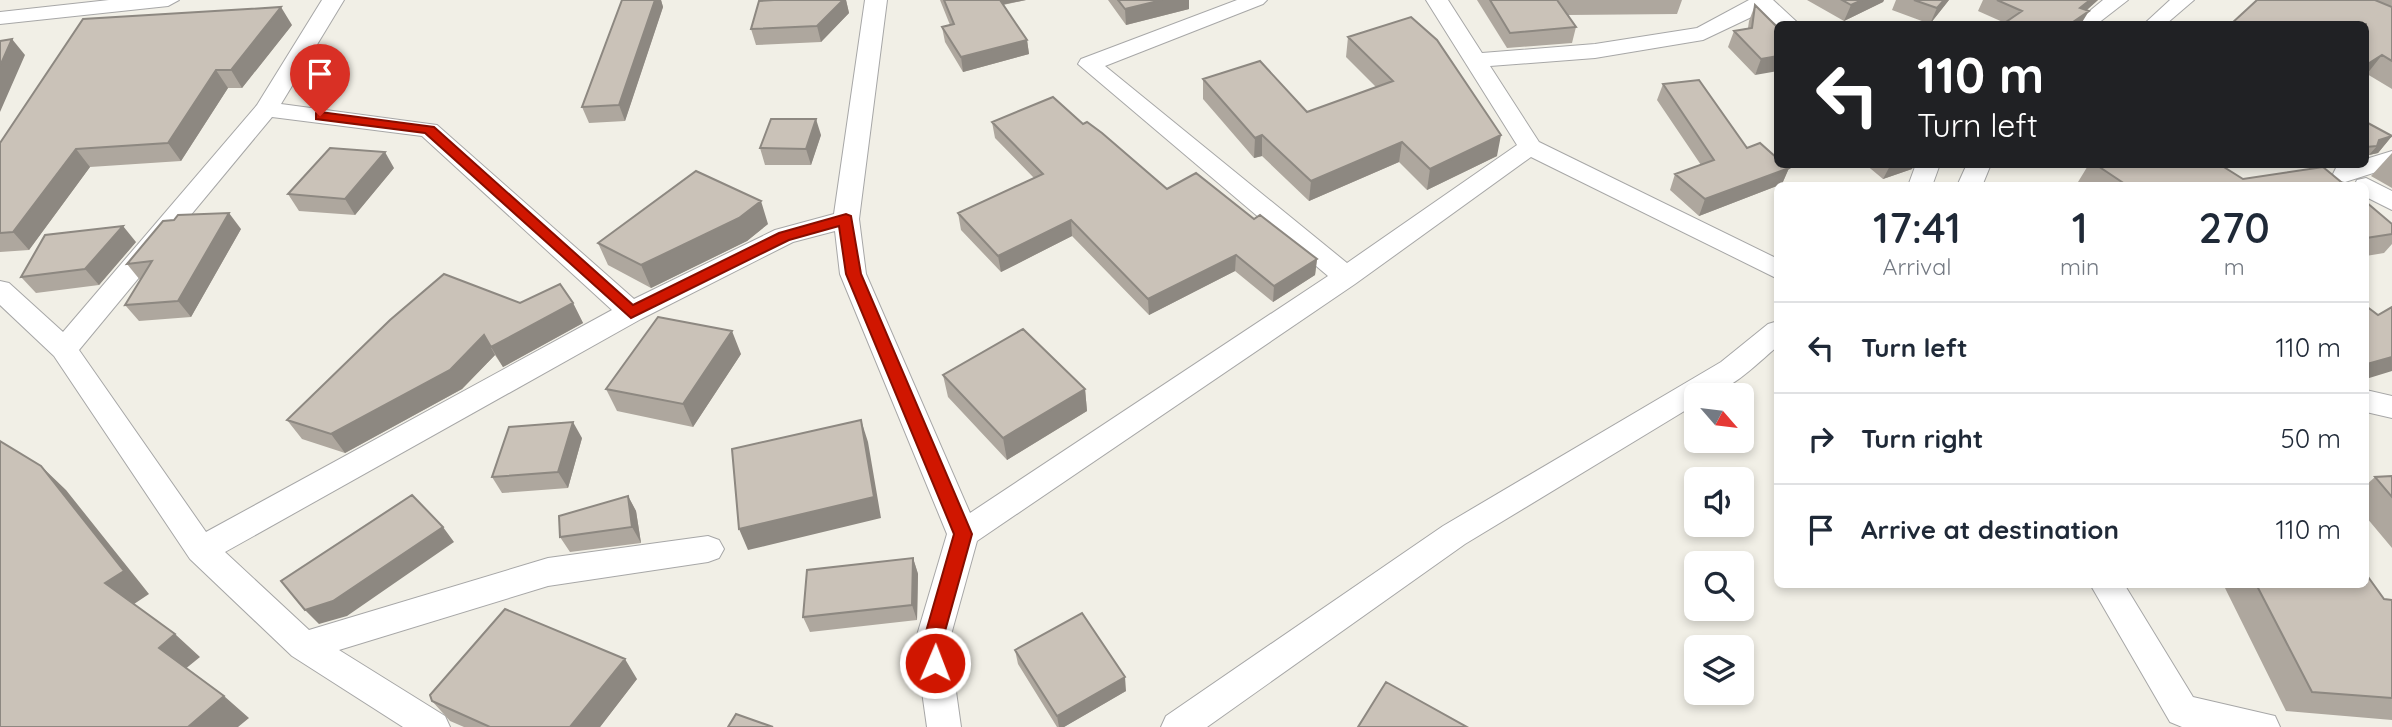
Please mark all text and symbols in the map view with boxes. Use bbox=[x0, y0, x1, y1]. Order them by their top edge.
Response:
pin bbox=[290, 44, 350, 116]
text: 110 m bbox=[1917, 44, 2044, 105]
icon: left bbox=[1802, 49, 1893, 140]
icon: arrive bbox=[301, 55, 339, 93]
text: Turn left bbox=[1917, 105, 2038, 145]
text: 17:41 bbox=[1873, 201, 1961, 254]
text: 1 bbox=[2072, 201, 2088, 254]
text: 270 bbox=[2198, 201, 2270, 254]
text: Arrival bbox=[1883, 252, 1951, 281]
text: min bbox=[2060, 252, 2099, 281]
text: m bbox=[2224, 252, 2245, 281]
icon: left bbox=[1802, 329, 1840, 367]
text: Turn left bbox=[1861, 331, 1968, 364]
text: 110 m bbox=[2275, 331, 2341, 364]
north arrow bbox=[1684, 383, 1754, 453]
map controls bbox=[1684, 383, 1754, 705]
icon: right bbox=[1802, 420, 1840, 458]
text: Turn right bbox=[1861, 422, 1983, 455]
text: 50 m bbox=[2281, 422, 2341, 455]
button: sound bbox=[1684, 467, 1754, 537]
icon: arrive bbox=[1802, 511, 1840, 549]
text: Arrive at destination bbox=[1861, 513, 2119, 546]
text: 110 m bbox=[2275, 513, 2341, 546]
button: search bbox=[1684, 551, 1754, 621]
position arrow bbox=[898, 626, 972, 700]
button: layers bbox=[1684, 635, 1754, 705]

